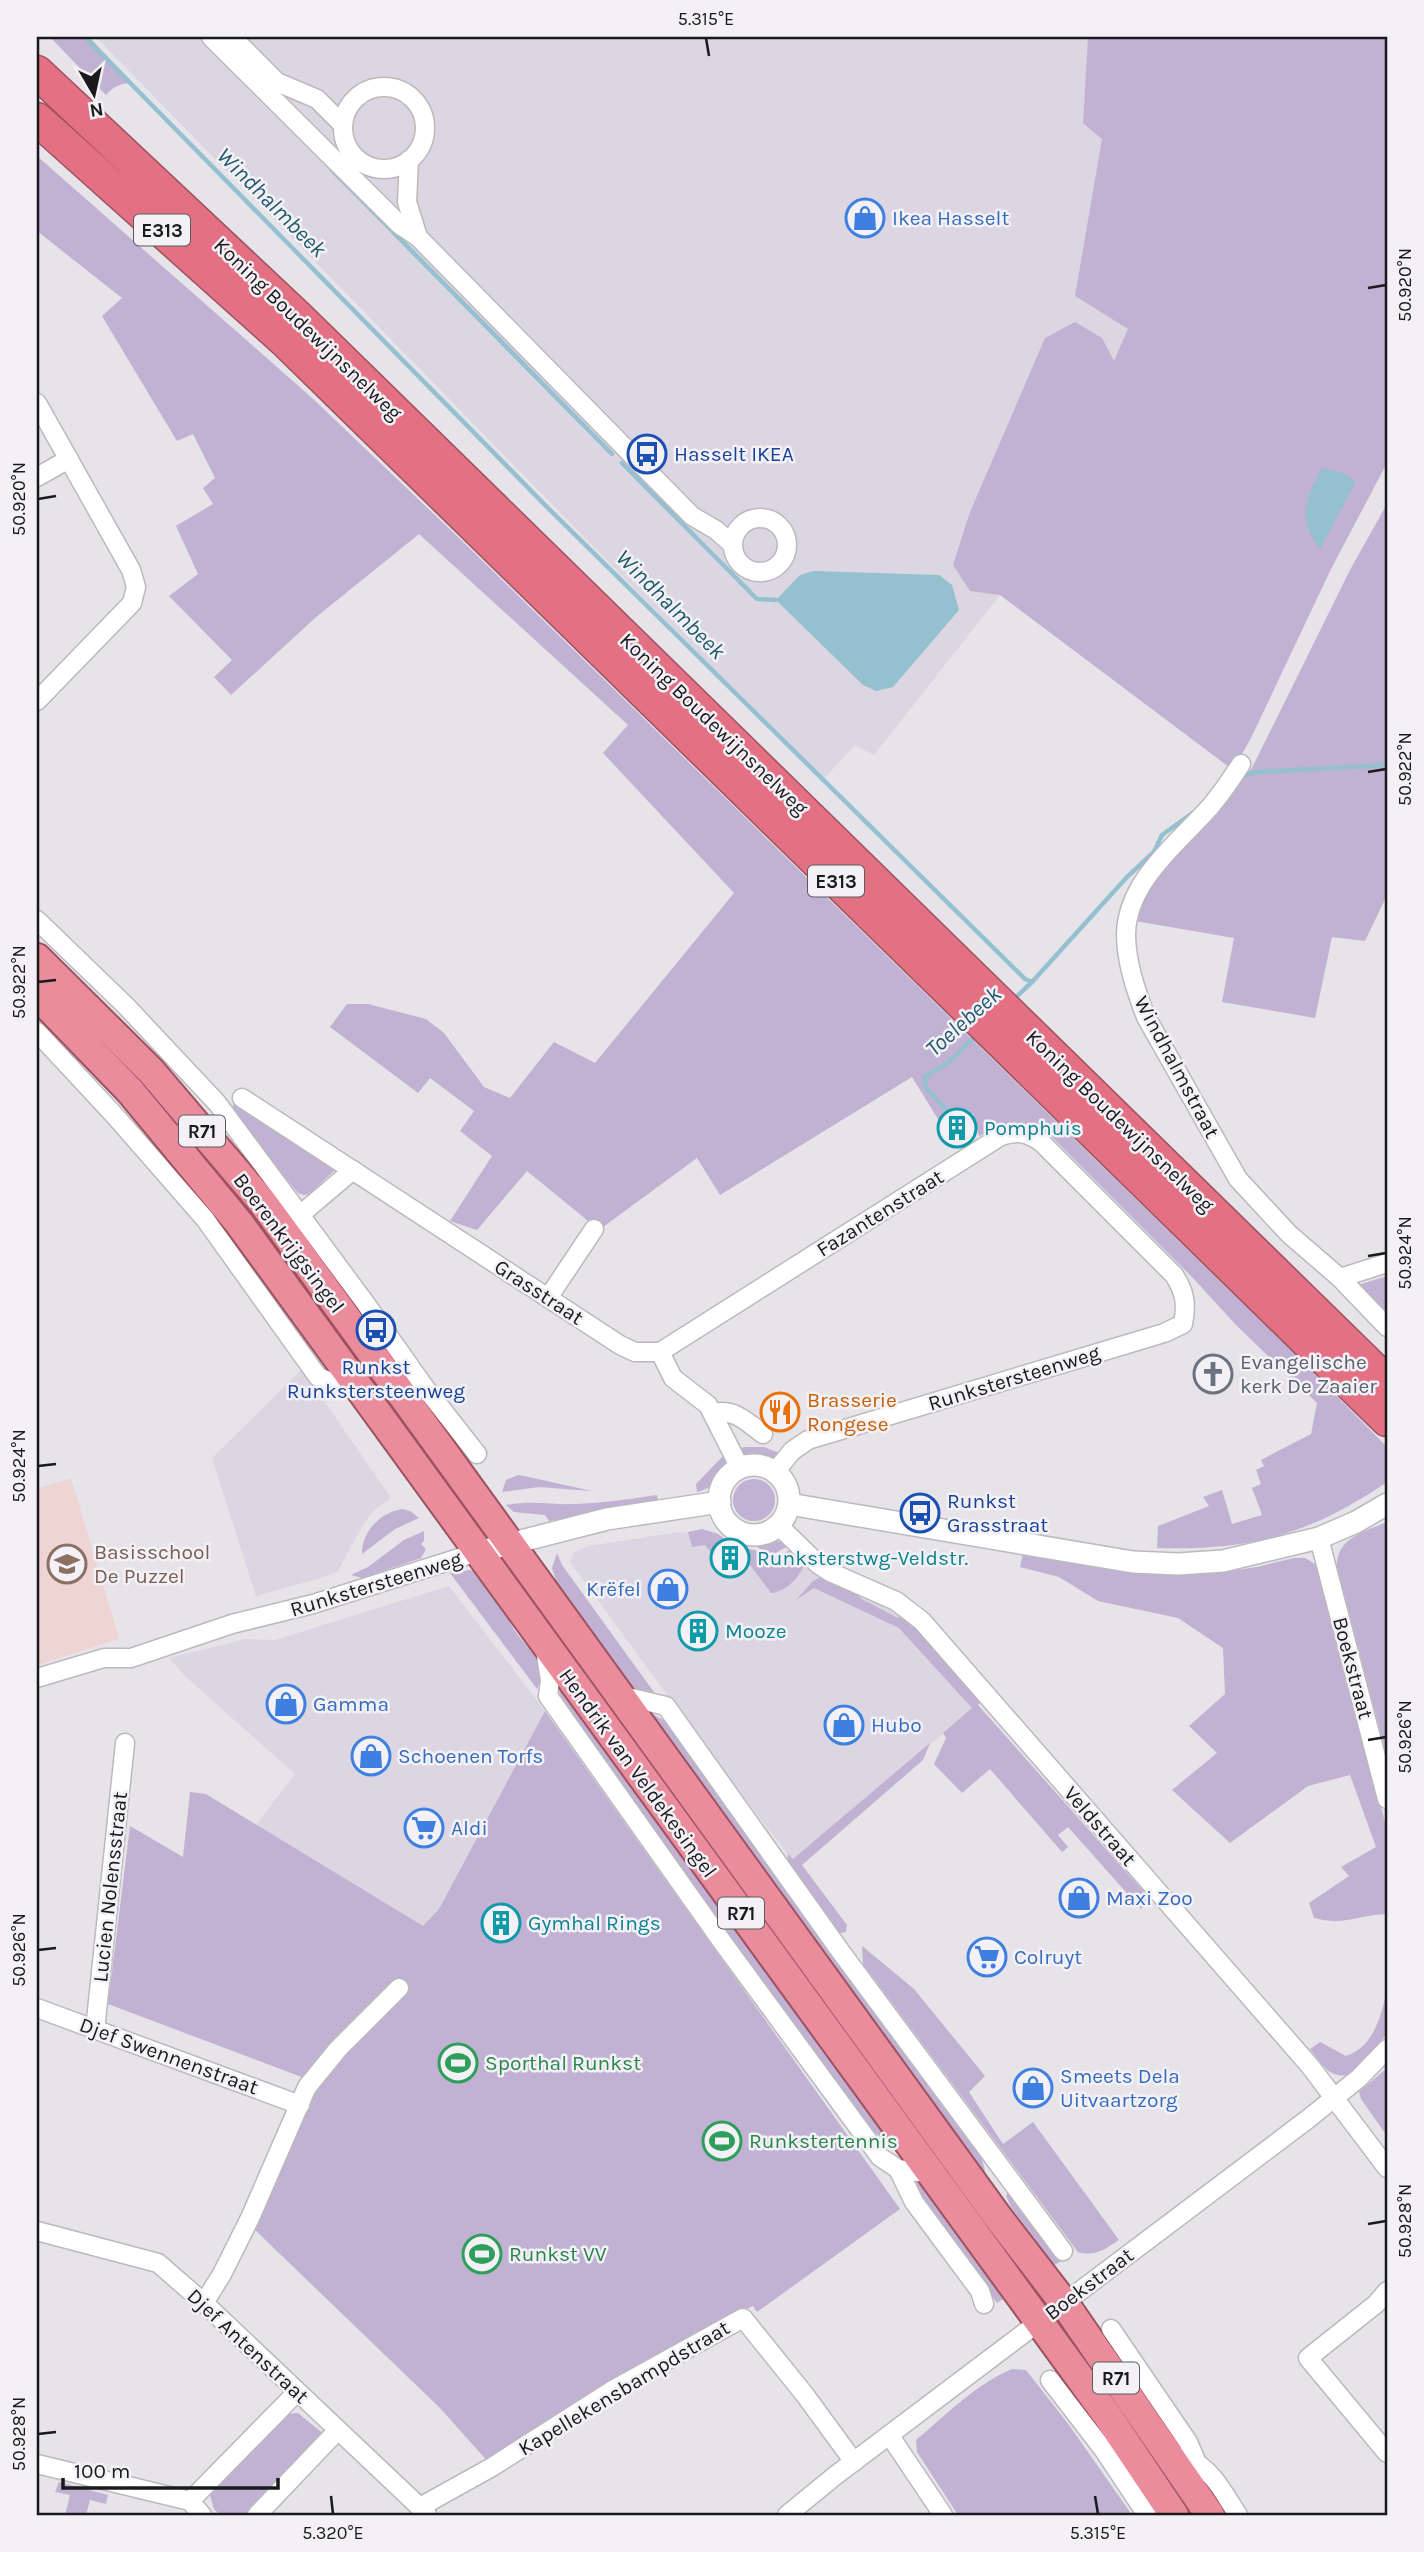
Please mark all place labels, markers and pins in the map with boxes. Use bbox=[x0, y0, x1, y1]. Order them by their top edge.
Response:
shop icon: Ikea Hasselt bbox=[844, 197, 886, 239]
place label: Ikea Hasselt bbox=[892, 206, 1009, 230]
bus stop icon: Hasselt IKEA bbox=[626, 433, 668, 475]
place label: Hasselt IKEA bbox=[674, 442, 794, 466]
building icon: Pomphuis bbox=[936, 1107, 978, 1149]
place label: Pomphuis bbox=[984, 1116, 1082, 1140]
bus stop icon: Runkst Runkstersteenweg bbox=[355, 1309, 397, 1351]
place label: Evangelische kerk De Zaaier bbox=[1240, 1350, 1377, 1398]
church icon: Evangelische kerk De Zaaier bbox=[1192, 1353, 1234, 1395]
place label: Runkst Runkstersteenweg bbox=[287, 1355, 465, 1403]
place label: Brasserie Rongese bbox=[807, 1388, 897, 1436]
restaurant icon: Brasserie Rongese bbox=[759, 1391, 801, 1433]
place label: Runkst Grasstraat bbox=[947, 1489, 1048, 1537]
bus stop icon: Runkst Grasstraat bbox=[899, 1492, 941, 1534]
building icon: Runksterstwg-Veldstr. bbox=[709, 1537, 751, 1579]
place label: Basisschool De Puzzel bbox=[94, 1540, 210, 1588]
school or university icon: Basisschool De Puzzel bbox=[46, 1543, 88, 1585]
place label: Runksterstwg-Veldstr. bbox=[757, 1546, 968, 1570]
shop icon: Krëfel bbox=[647, 1568, 689, 1610]
place label: Krëfel bbox=[586, 1577, 641, 1601]
building icon: Mooze bbox=[677, 1610, 719, 1652]
place label: Mooze bbox=[725, 1619, 787, 1643]
shop icon: Gamma bbox=[265, 1683, 307, 1725]
place label: Gamma bbox=[313, 1692, 389, 1716]
shop icon: Hubo bbox=[823, 1704, 865, 1746]
place label: Hubo bbox=[871, 1713, 922, 1737]
shop icon: Schoenen Torfs bbox=[350, 1735, 392, 1777]
place label: Schoenen Torfs bbox=[398, 1744, 543, 1768]
supermarket icon: Aldi bbox=[403, 1807, 445, 1849]
place label: Aldi bbox=[451, 1816, 488, 1840]
shop icon: Maxi Zoo bbox=[1058, 1877, 1100, 1919]
place label: Maxi Zoo bbox=[1106, 1886, 1193, 1910]
building icon: Gymhal Rings bbox=[480, 1902, 522, 1944]
place label: Gymhal Rings bbox=[528, 1911, 661, 1935]
supermarket icon: Colruyt bbox=[966, 1936, 1008, 1978]
place label: Colruyt bbox=[1014, 1945, 1082, 1969]
sports icon: Sporthal Runkst bbox=[437, 2042, 479, 2084]
place label: Sporthal Runkst bbox=[485, 2051, 641, 2075]
place label: Smeets Dela Uitvaartzorg bbox=[1060, 2064, 1180, 2112]
shop icon: Smeets Dela Uitvaartzorg bbox=[1012, 2067, 1054, 2109]
sports icon: Runkstertennis bbox=[701, 2120, 743, 2162]
place label: Runkstertennis bbox=[749, 2129, 898, 2153]
sports icon: Runkst VV bbox=[461, 2233, 503, 2275]
place label: Runkst VV bbox=[509, 2242, 607, 2266]

